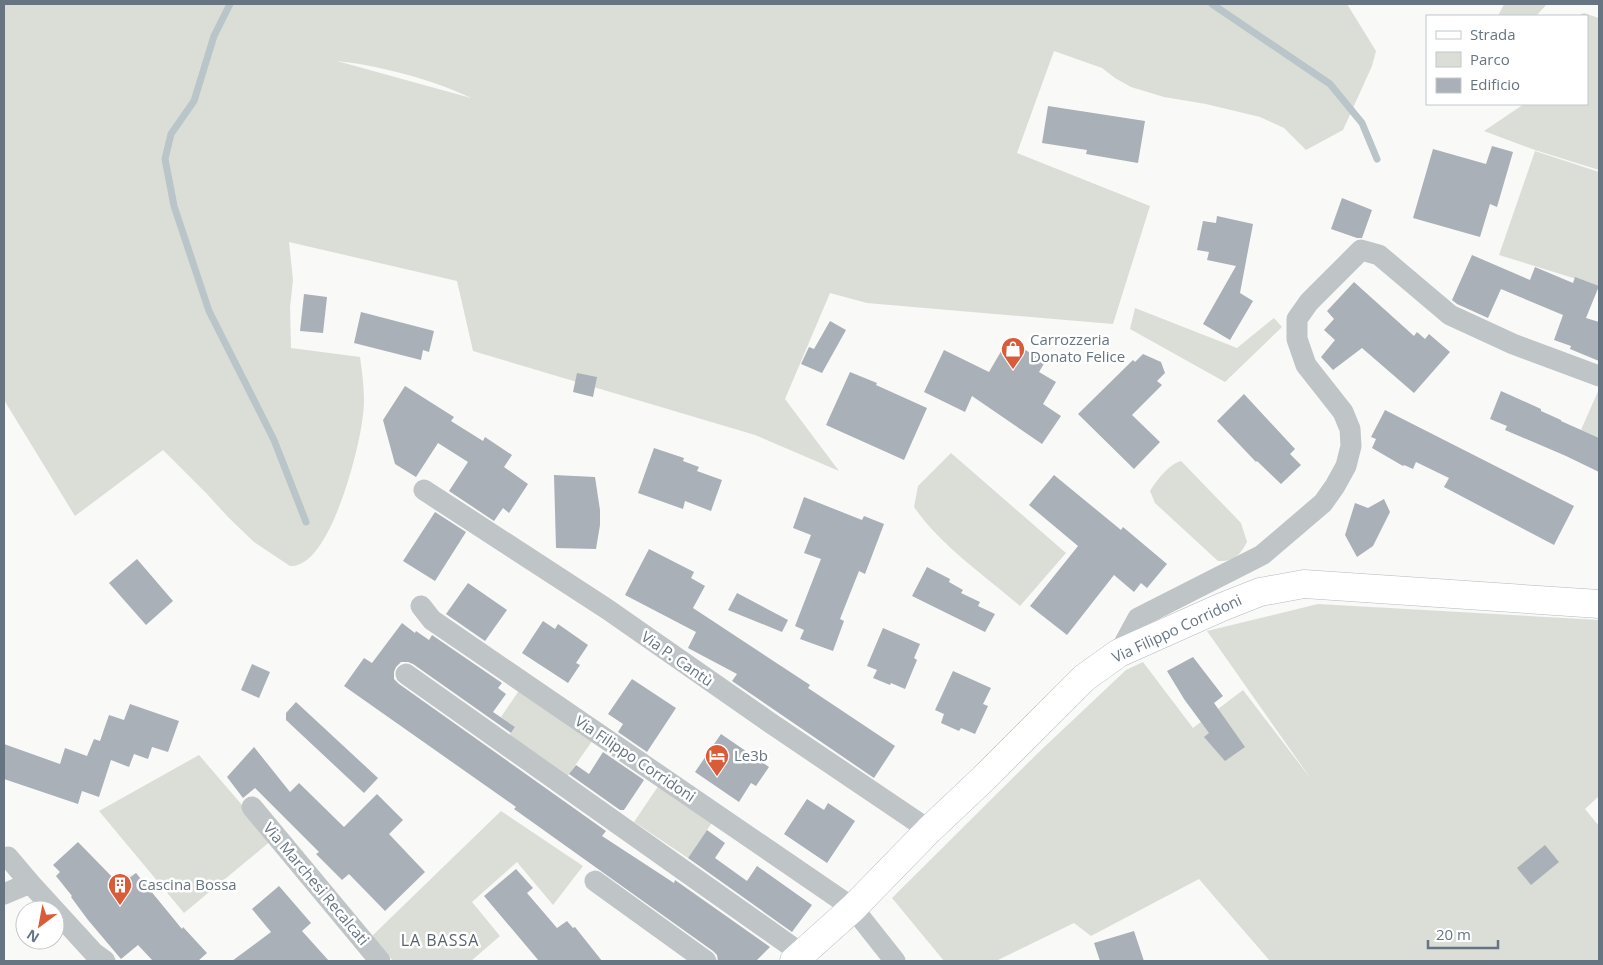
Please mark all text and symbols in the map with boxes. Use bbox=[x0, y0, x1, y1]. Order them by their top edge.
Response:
legend bbox=[1426, 15, 1588, 105]
text: Strada bbox=[1470, 24, 1516, 44]
text: Parco bbox=[1470, 49, 1510, 69]
text: Edificio bbox=[1470, 74, 1520, 94]
place label: Carrozzeria Donato Felice bbox=[1030, 329, 1125, 366]
shop icon: Carrozzeria Donato Felice bbox=[1000, 336, 1026, 370]
street label: Via Filippo Corridoni bbox=[1108, 589, 1245, 667]
street label: Via P. Cantù bbox=[638, 626, 717, 690]
street label: Via Filippo Corridoni bbox=[572, 710, 700, 806]
hotel icon: Le3b bbox=[704, 743, 730, 777]
place label: Le3b bbox=[734, 745, 768, 765]
street label: Via Marchesi Recalcati bbox=[260, 818, 374, 949]
building icon: Cascina Bossa bbox=[107, 872, 133, 906]
place label: Cascina Bossa bbox=[138, 874, 237, 894]
north arrow bbox=[15, 900, 65, 950]
scale bar bbox=[1428, 918, 1498, 950]
text: 20 m bbox=[1436, 924, 1471, 944]
text: N bbox=[23, 925, 43, 948]
district label: LA BASSA bbox=[401, 929, 479, 951]

